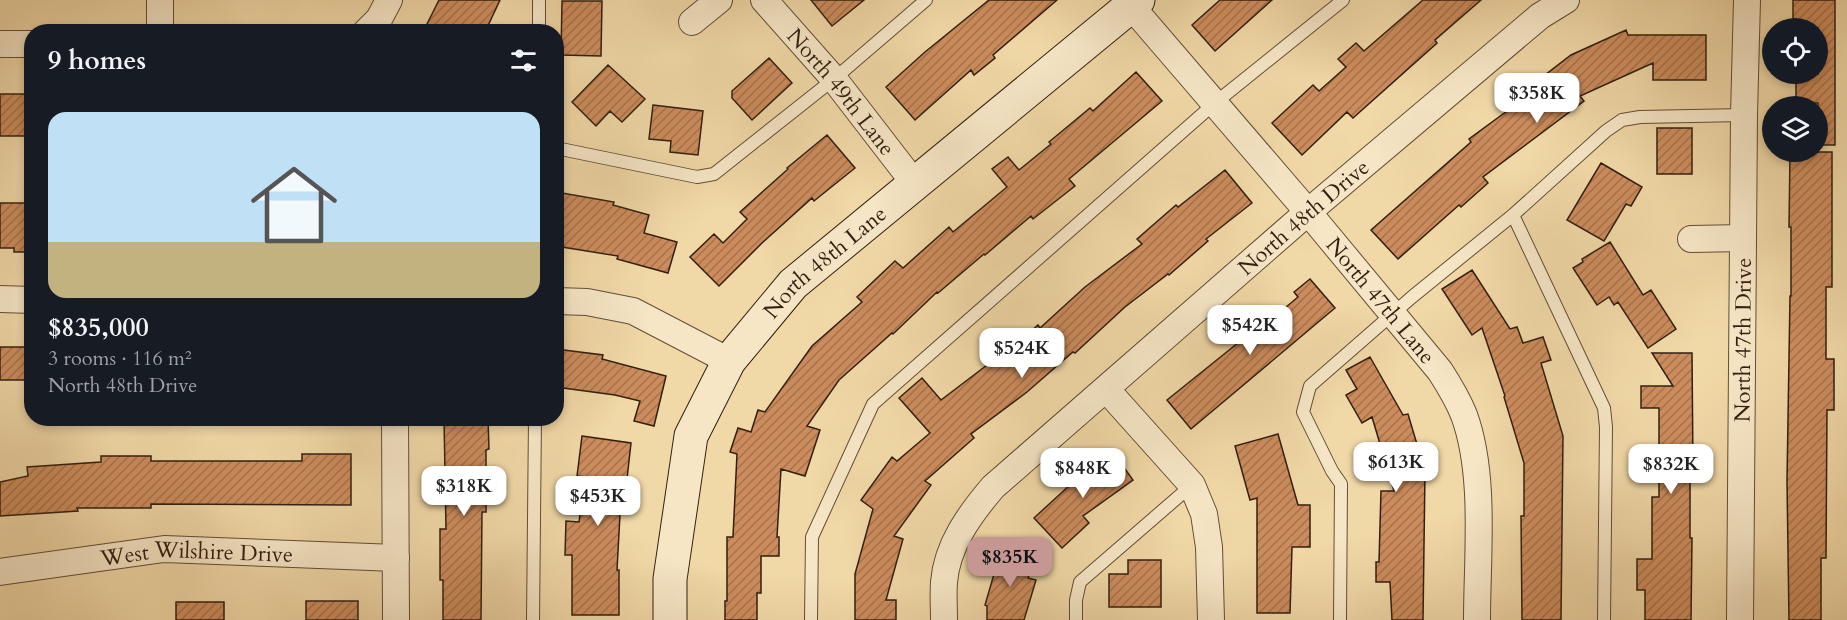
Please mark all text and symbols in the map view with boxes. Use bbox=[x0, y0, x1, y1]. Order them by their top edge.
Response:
map controls bbox=[1762, 18, 1828, 162]
button: locate bbox=[1762, 18, 1828, 84]
street label: North 49th Lane bbox=[780, 22, 902, 162]
text: 9 homes bbox=[48, 43, 146, 78]
icon: filters bbox=[507, 44, 540, 77]
pin: $358K bbox=[1495, 73, 1579, 124]
text: $358K bbox=[1508, 79, 1566, 106]
button: layers bbox=[1762, 96, 1828, 162]
icon: home bbox=[240, 151, 348, 259]
street label: North 48th Drive bbox=[1232, 153, 1376, 283]
street label: North 48th Lane bbox=[757, 199, 893, 325]
street label: North 47th Lane bbox=[1319, 231, 1442, 370]
street label: North 47th Drive bbox=[1728, 258, 1759, 422]
pin: $542K bbox=[1208, 305, 1292, 356]
text: $835,000 bbox=[48, 310, 149, 345]
text: $542K bbox=[1221, 311, 1279, 338]
pin: $524K bbox=[980, 328, 1064, 379]
text: $524K bbox=[993, 334, 1051, 361]
text: 3 rooms · 116 m² bbox=[48, 345, 192, 372]
text: North 48th Drive bbox=[48, 372, 197, 399]
pin: $613K bbox=[1354, 442, 1438, 493]
pin: $832K bbox=[1629, 444, 1713, 495]
pin: $848K bbox=[1041, 448, 1125, 499]
text: $613K bbox=[1367, 448, 1425, 475]
text: $832K bbox=[1642, 450, 1700, 477]
text: $848K bbox=[1054, 454, 1112, 481]
pin: $318K bbox=[422, 466, 506, 517]
text: $318K bbox=[435, 472, 493, 499]
pin: $453K bbox=[556, 476, 640, 527]
text: $453K bbox=[569, 482, 627, 509]
street label: West Wilshire Drive bbox=[97, 535, 294, 574]
pin: $835K bbox=[968, 537, 1052, 588]
text: $835K bbox=[981, 543, 1039, 570]

